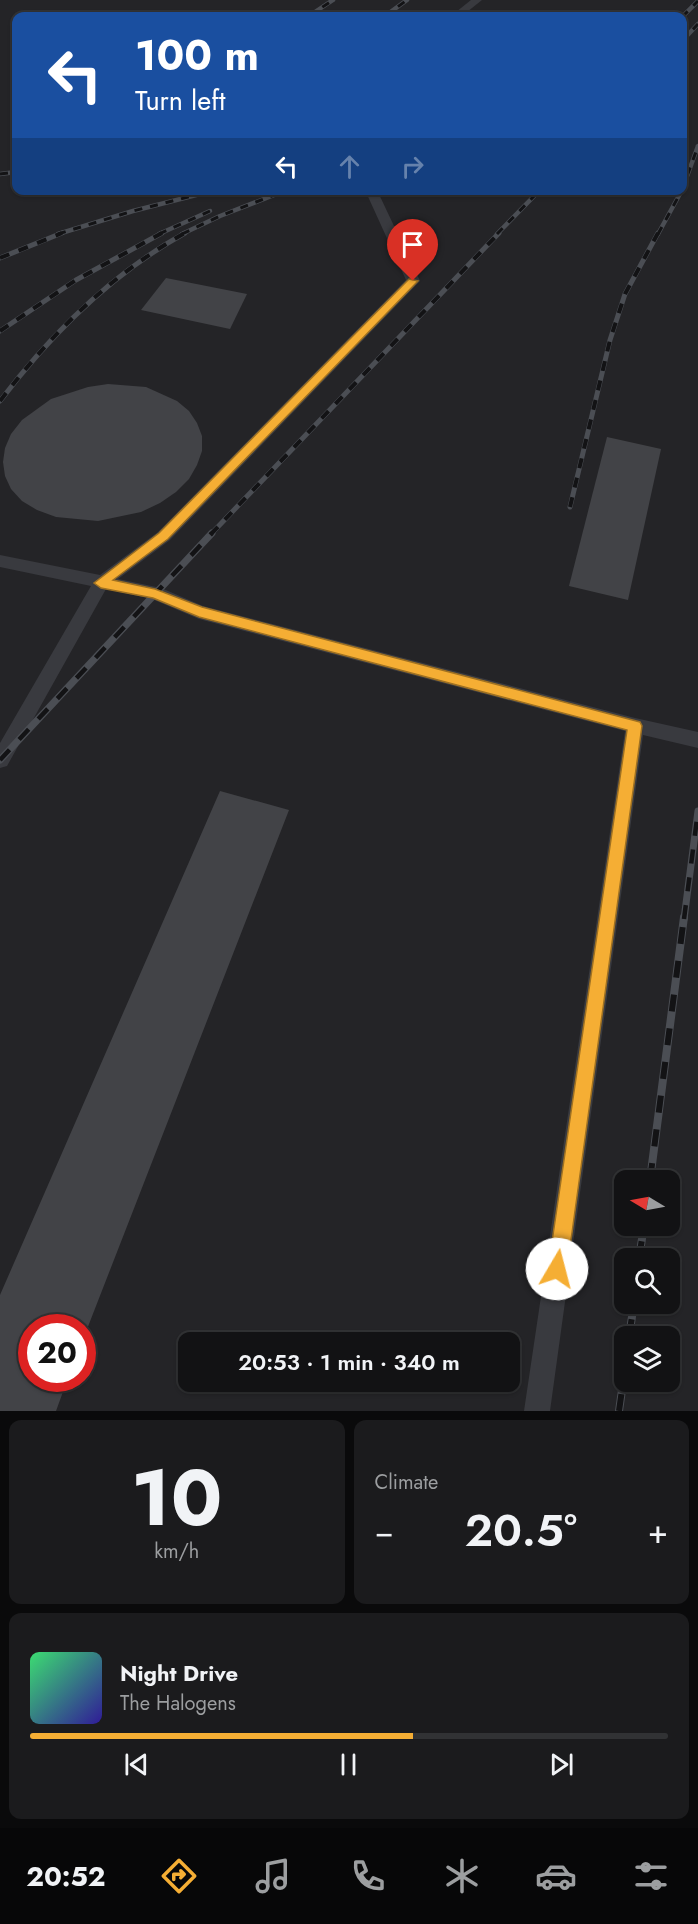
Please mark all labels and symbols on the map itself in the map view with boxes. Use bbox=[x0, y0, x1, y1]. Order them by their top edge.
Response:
pin bbox=[387, 219, 438, 281]
north arrow bbox=[614, 1170, 680, 1236]
position arrow bbox=[525, 1237, 589, 1301]
speed limit sign: 20 bbox=[18, 1314, 96, 1392]

